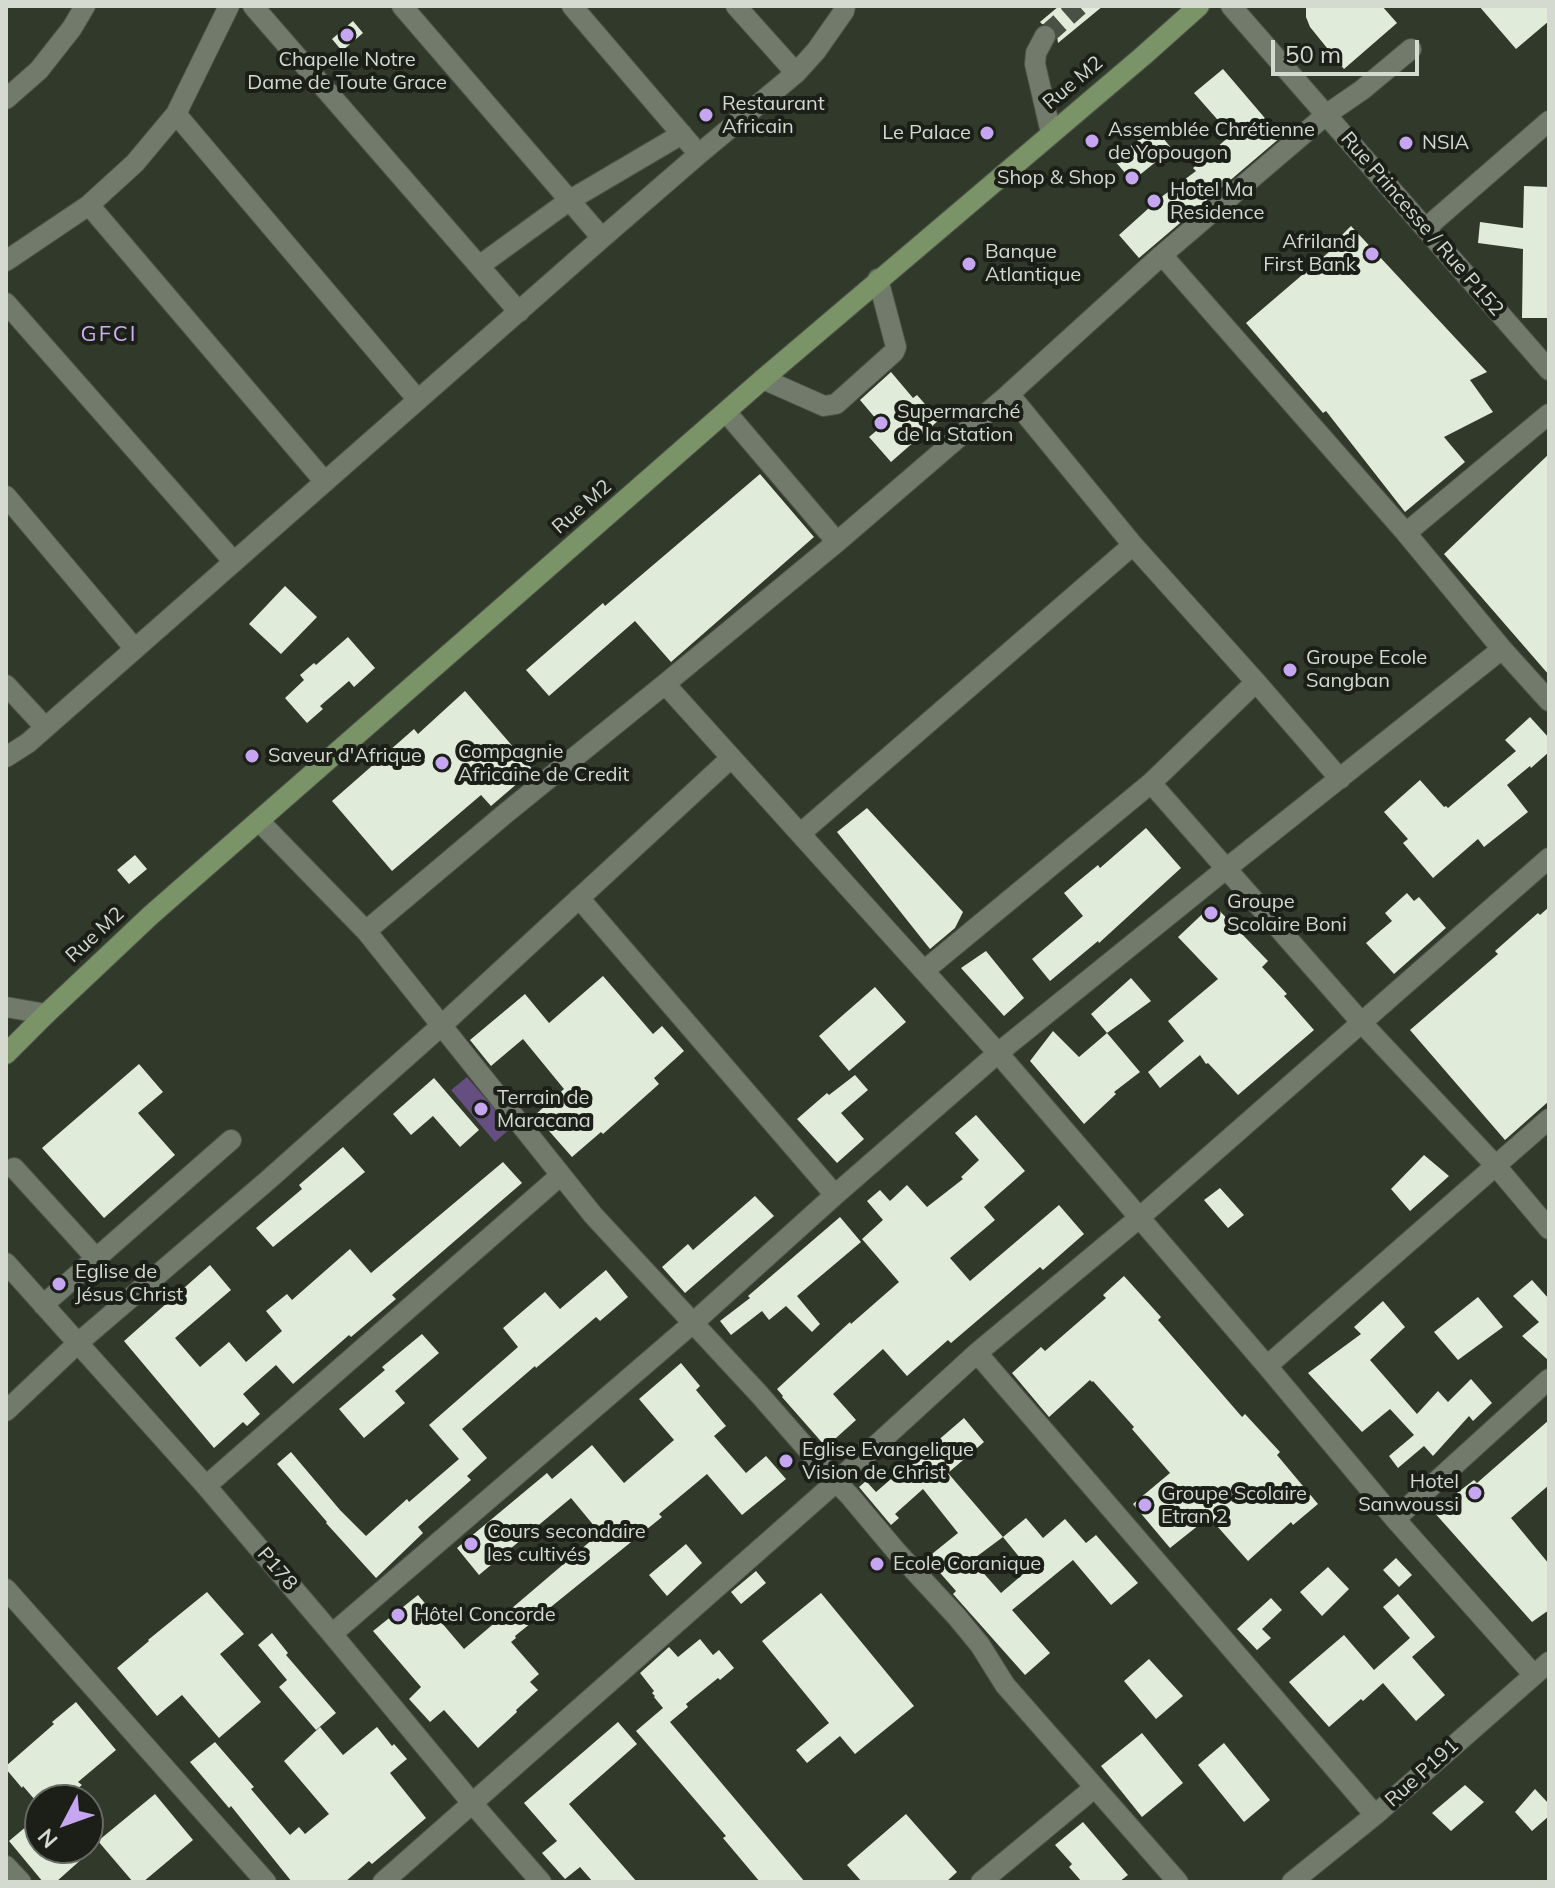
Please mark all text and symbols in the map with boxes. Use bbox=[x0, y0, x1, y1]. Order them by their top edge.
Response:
scale bar bbox=[1275, 24, 1423, 74]
marker: Chapelle Notre Dame de Toute Grace bbox=[338, 26, 356, 44]
text: 50 m bbox=[1285, 39, 1341, 69]
place label: Chapelle Notre Dame de Toute Grace bbox=[247, 48, 447, 95]
street label: Rue M2 bbox=[1038, 51, 1108, 115]
place label: Restaurant Africain bbox=[722, 92, 825, 139]
marker: Restaurant Africain bbox=[697, 106, 715, 124]
place label: Assemblée Chrétienne de Yopougon bbox=[1108, 118, 1315, 165]
place label: Le Palace bbox=[882, 121, 971, 145]
marker: Le Palace bbox=[978, 124, 996, 142]
street label: Rue Princesse / Rue P152 bbox=[1336, 127, 1508, 321]
place label: NSIA bbox=[1422, 131, 1469, 155]
marker: Assemblée Chrétienne de Yopougon bbox=[1083, 132, 1101, 150]
marker: NSIA bbox=[1397, 134, 1415, 152]
place label: Shop & Shop bbox=[997, 166, 1116, 190]
marker: Shop & Shop bbox=[1123, 169, 1141, 187]
place label: Hotel Ma Residence bbox=[1170, 178, 1264, 225]
marker: Hotel Ma Residence bbox=[1145, 192, 1163, 210]
place label: Afriland First Bank bbox=[1263, 230, 1356, 277]
place label: Banque Atlantique bbox=[985, 240, 1081, 287]
marker: Afriland First Bank bbox=[1363, 245, 1381, 263]
marker: Banque Atlantique bbox=[960, 255, 978, 273]
district label: GFCI bbox=[81, 321, 137, 347]
place label: Supermarché de la Station bbox=[897, 400, 1020, 447]
marker: Supermarché de la Station bbox=[872, 414, 890, 432]
street label: Rue M2 bbox=[547, 475, 617, 539]
place label: Groupe Ecole Sangban bbox=[1306, 646, 1427, 693]
marker: Groupe Ecole Sangban bbox=[1281, 661, 1299, 679]
place label: Compagnie Africaine de Credit bbox=[458, 740, 629, 787]
place label: Saveur d'Afrique bbox=[268, 744, 422, 768]
marker: Saveur d'Afrique bbox=[243, 747, 261, 765]
marker: Compagnie Africaine de Credit bbox=[433, 754, 451, 772]
place label: Groupe Scolaire Boni bbox=[1227, 890, 1347, 937]
street label: Rue M2 bbox=[61, 902, 129, 968]
marker: Groupe Scolaire Boni bbox=[1202, 904, 1220, 922]
place label: Terrain de Maracana bbox=[497, 1086, 591, 1133]
marker: Terrain de Maracana bbox=[472, 1100, 490, 1118]
place label: Eglise de Jésus Christ bbox=[75, 1260, 183, 1307]
marker: Eglise de Jésus Christ bbox=[50, 1275, 68, 1293]
place label: Eglise Evangelique Vision de Christ bbox=[802, 1438, 974, 1485]
marker: Eglise Evangelique Vision de Christ bbox=[777, 1452, 795, 1470]
place label: Hotel Sanwoussi bbox=[1358, 1470, 1459, 1517]
place label: Groupe Scolaire Etran 2 bbox=[1161, 1482, 1307, 1529]
marker: Hotel Sanwoussi bbox=[1466, 1484, 1484, 1502]
marker: Groupe Scolaire Etran 2 bbox=[1136, 1496, 1154, 1514]
place label: Cours secondaire les cultivés bbox=[487, 1520, 646, 1567]
marker: Cours secondaire les cultivés bbox=[462, 1535, 480, 1553]
street label: P178 bbox=[252, 1543, 302, 1595]
place label: Ecole Coranique bbox=[893, 1552, 1041, 1576]
marker: Ecole Coranique bbox=[868, 1555, 886, 1573]
place label: Hôtel Concorde bbox=[414, 1603, 556, 1627]
marker: Hôtel Concorde bbox=[389, 1606, 407, 1624]
street label: Rue P191 bbox=[1380, 1734, 1464, 1812]
north arrow bbox=[24, 1784, 104, 1864]
text: N bbox=[31, 1823, 63, 1854]

